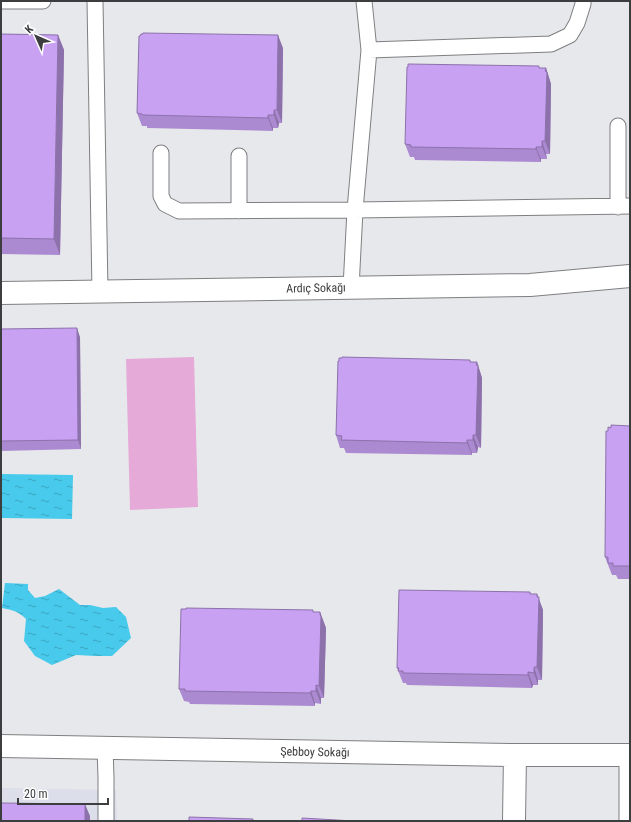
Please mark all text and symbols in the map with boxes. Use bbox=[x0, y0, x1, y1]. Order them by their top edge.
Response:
north arrow bbox=[16, 16, 56, 56]
text: K bbox=[23, 22, 37, 36]
street label: Ardıç Sokağı bbox=[286, 280, 346, 296]
street label: Şebboy Sokağı bbox=[280, 744, 350, 760]
scale bar bbox=[18, 780, 108, 806]
text: 20 m bbox=[24, 787, 48, 801]

